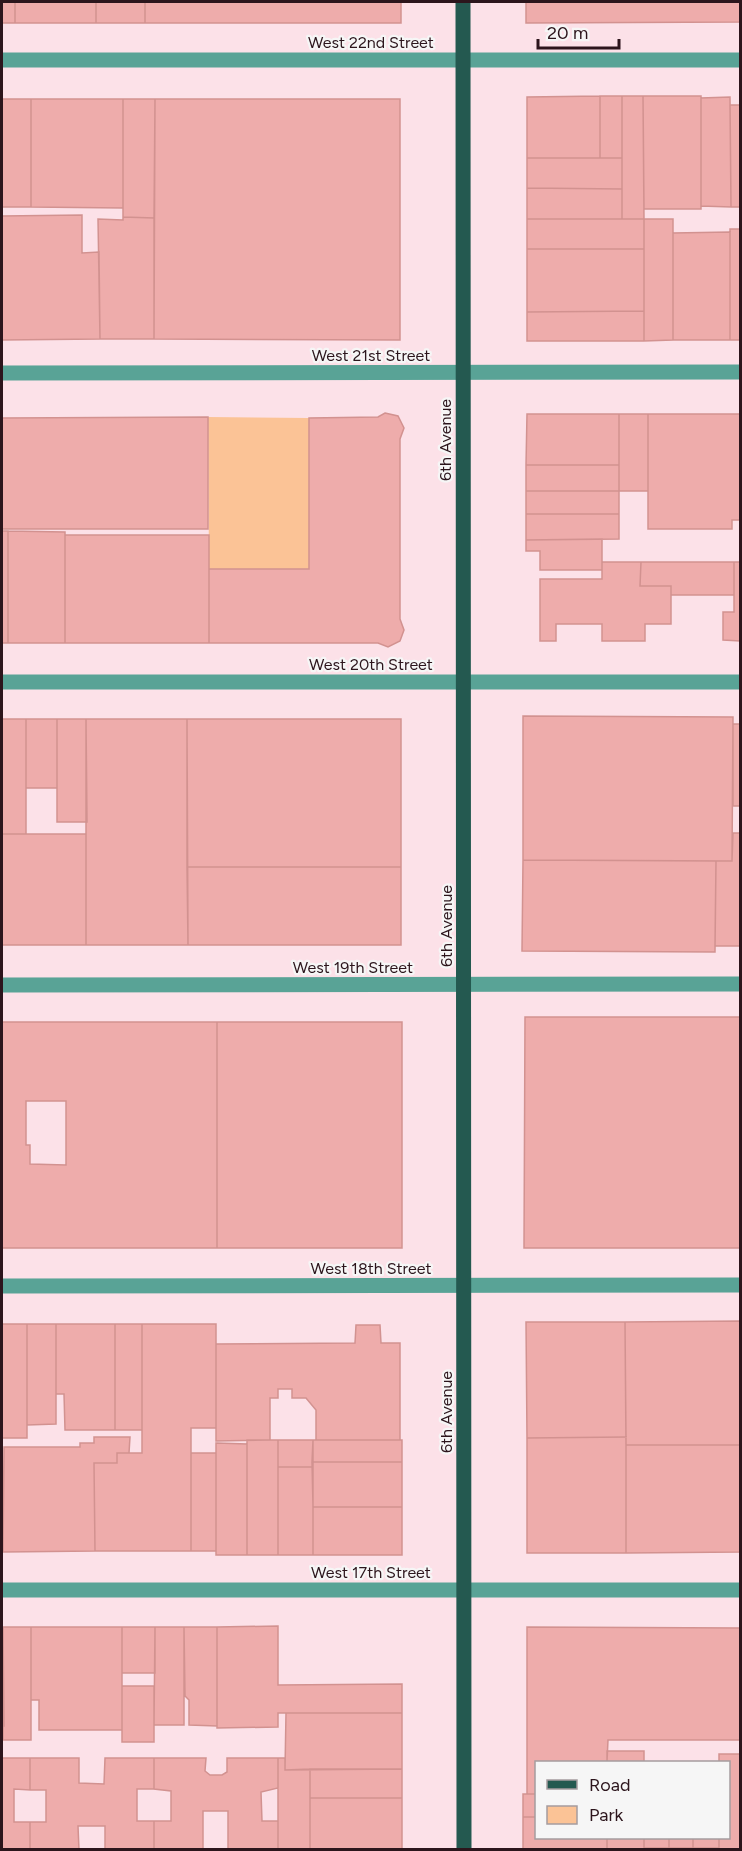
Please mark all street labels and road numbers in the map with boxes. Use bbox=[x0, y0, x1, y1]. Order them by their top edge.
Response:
street label: West 22nd Street bbox=[308, 33, 434, 52]
street label: West 21st Street bbox=[312, 346, 430, 365]
street label: 6th Avenue bbox=[436, 399, 455, 481]
street label: West 20th Street bbox=[309, 655, 433, 674]
street label: 6th Avenue bbox=[437, 885, 456, 967]
street label: West 19th Street bbox=[293, 958, 413, 977]
street label: West 18th Street bbox=[310, 1259, 432, 1278]
street label: 6th Avenue bbox=[437, 1371, 456, 1453]
street label: West 17th Street bbox=[311, 1563, 431, 1582]

